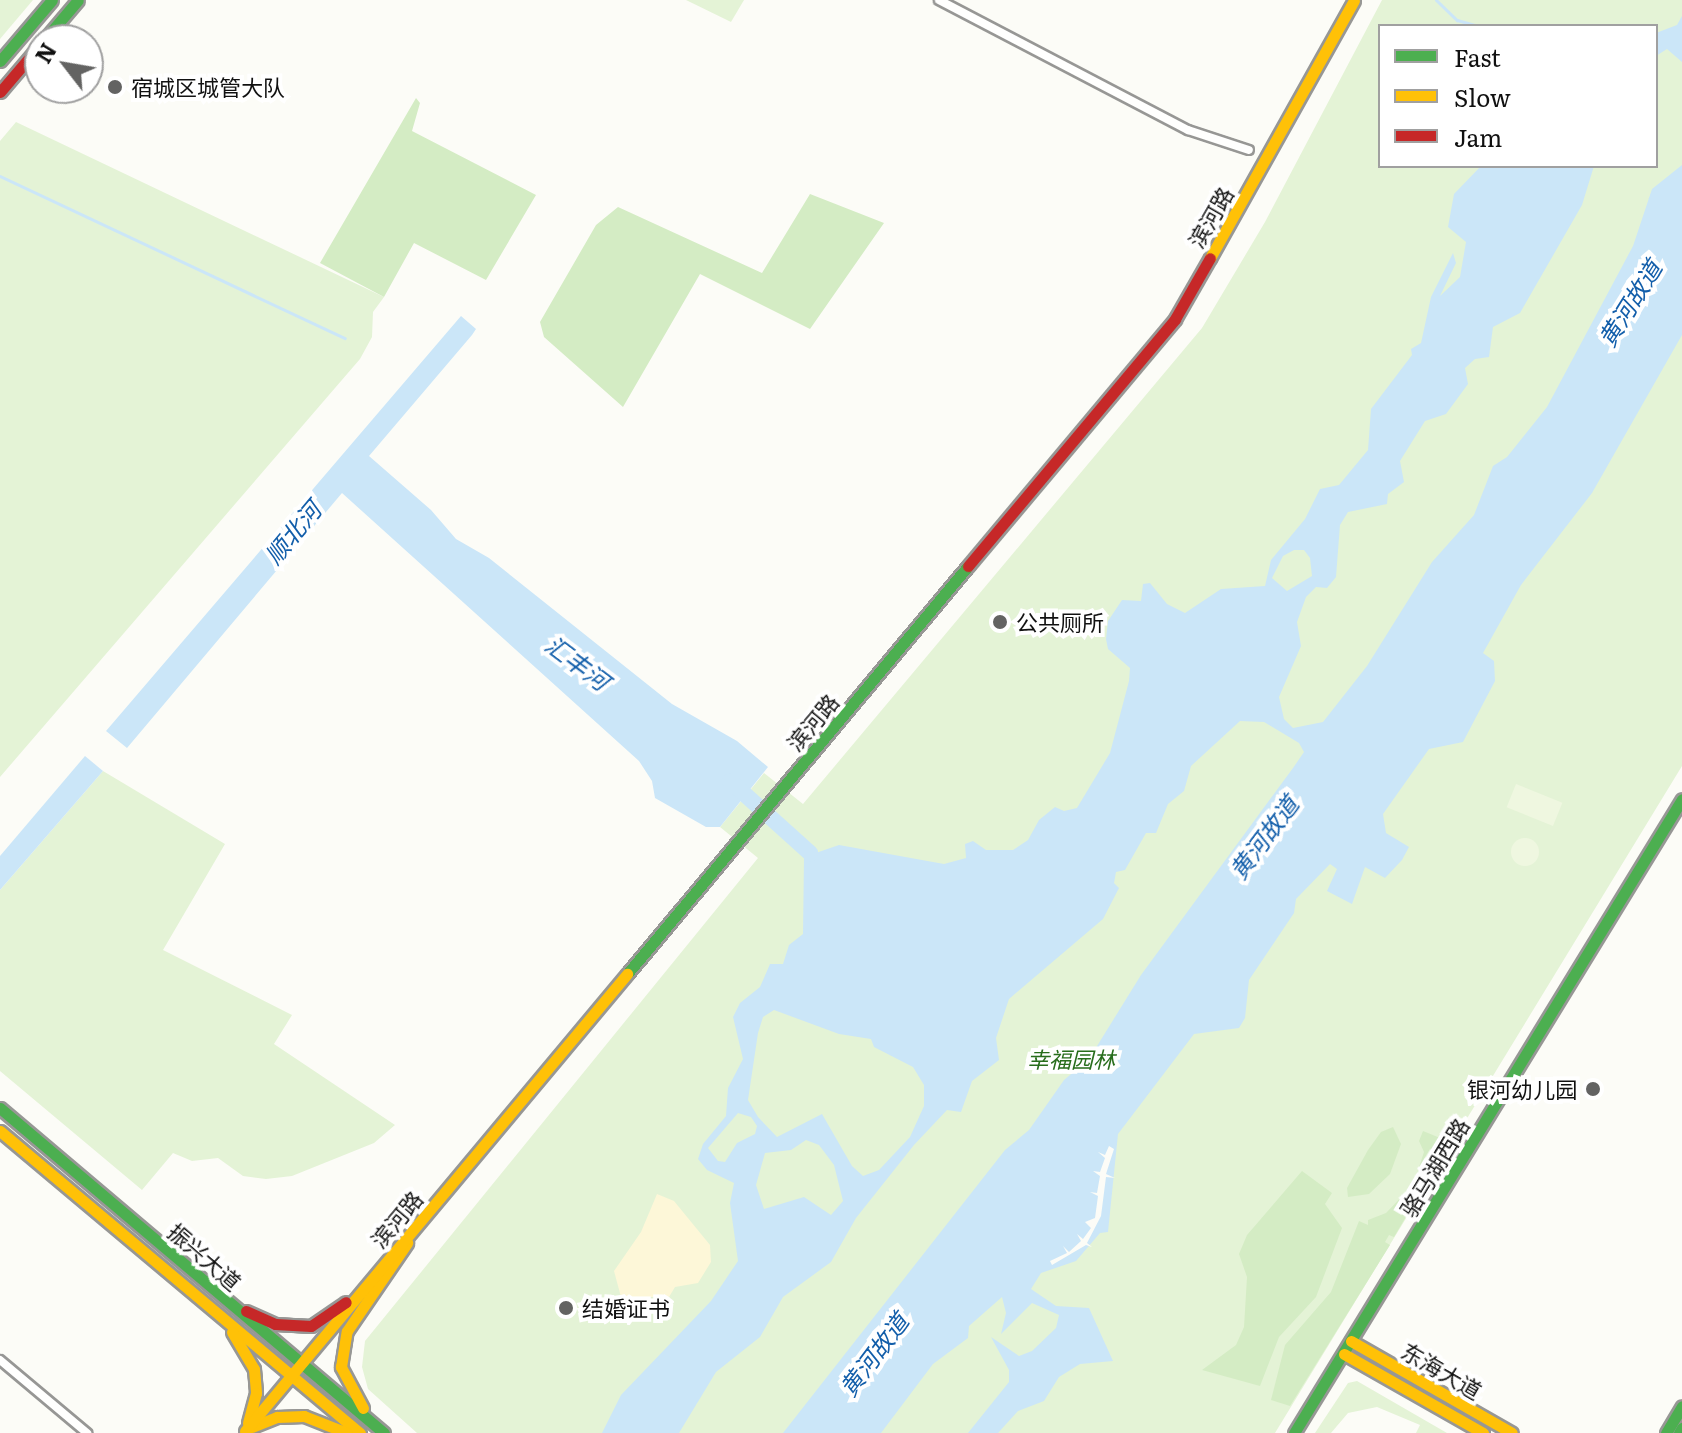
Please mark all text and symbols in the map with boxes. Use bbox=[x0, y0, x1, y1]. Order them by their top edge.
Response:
north arrow bbox=[24, 24, 104, 104]
legend bbox=[1378, 24, 1658, 168]
text: N bbox=[26, 36, 64, 69]
text: Fast bbox=[1454, 39, 1501, 74]
place label: 宿城区城管大队 bbox=[131, 74, 285, 100]
marker: 宿城区城管大队 bbox=[106, 78, 124, 96]
text: Slow bbox=[1454, 79, 1511, 114]
text: Jam bbox=[1454, 119, 1502, 154]
street label: 滨河路 bbox=[1182, 182, 1238, 252]
water label: 黄河故道 bbox=[1591, 255, 1667, 351]
water label: 顺北河 bbox=[258, 495, 326, 569]
place label: 公共厕所 bbox=[1016, 609, 1104, 635]
marker: 公共厕所 bbox=[991, 613, 1009, 631]
water label: 汇丰河 bbox=[541, 629, 615, 695]
street label: 滨河路 bbox=[781, 688, 843, 756]
water label: 黄河故道 bbox=[1223, 790, 1303, 884]
park label: 幸福园林 bbox=[1027, 1046, 1115, 1072]
place label: 银河幼儿园 bbox=[1467, 1076, 1577, 1102]
marker: 银河幼儿园 bbox=[1584, 1080, 1602, 1098]
street label: 骆马湖西路 bbox=[1394, 1113, 1474, 1221]
street label: 滨河路 bbox=[365, 1185, 427, 1253]
street label: 振兴大道 bbox=[163, 1217, 247, 1295]
place label: 结婚证书 bbox=[582, 1295, 670, 1321]
marker: 结婚证书 bbox=[557, 1299, 575, 1317]
water label: 黄河故道 bbox=[833, 1307, 913, 1401]
street label: 东海大道 bbox=[1397, 1337, 1487, 1403]

